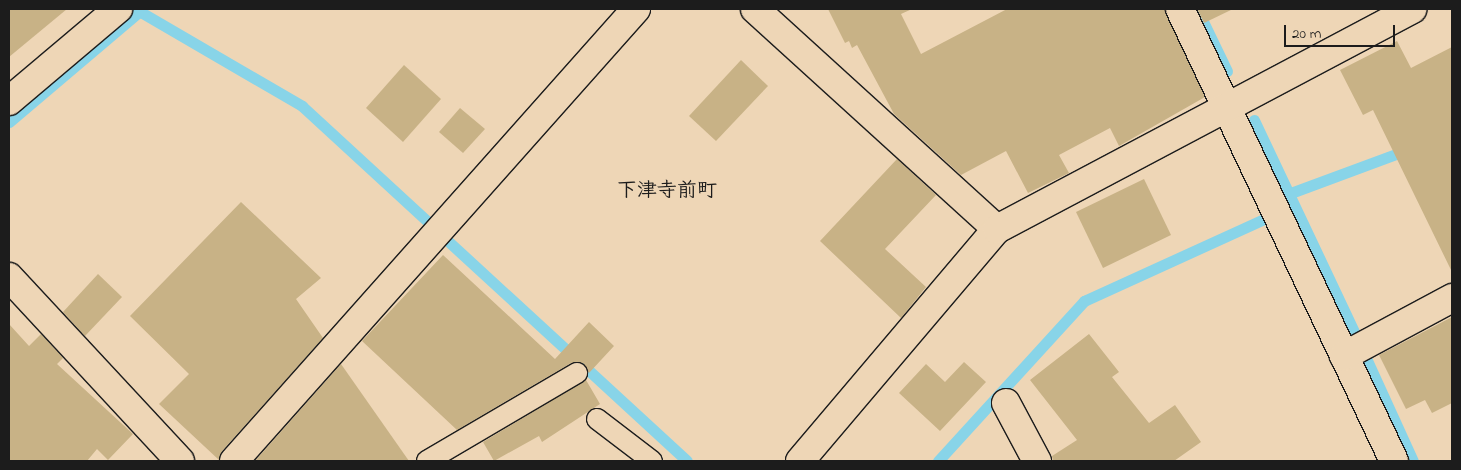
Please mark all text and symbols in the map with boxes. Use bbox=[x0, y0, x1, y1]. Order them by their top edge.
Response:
scale bar bbox=[1286, 15, 1397, 47]
text: 20 m bbox=[1292, 23, 1321, 45]
district label: 下津寺前町 bbox=[617, 179, 717, 203]

